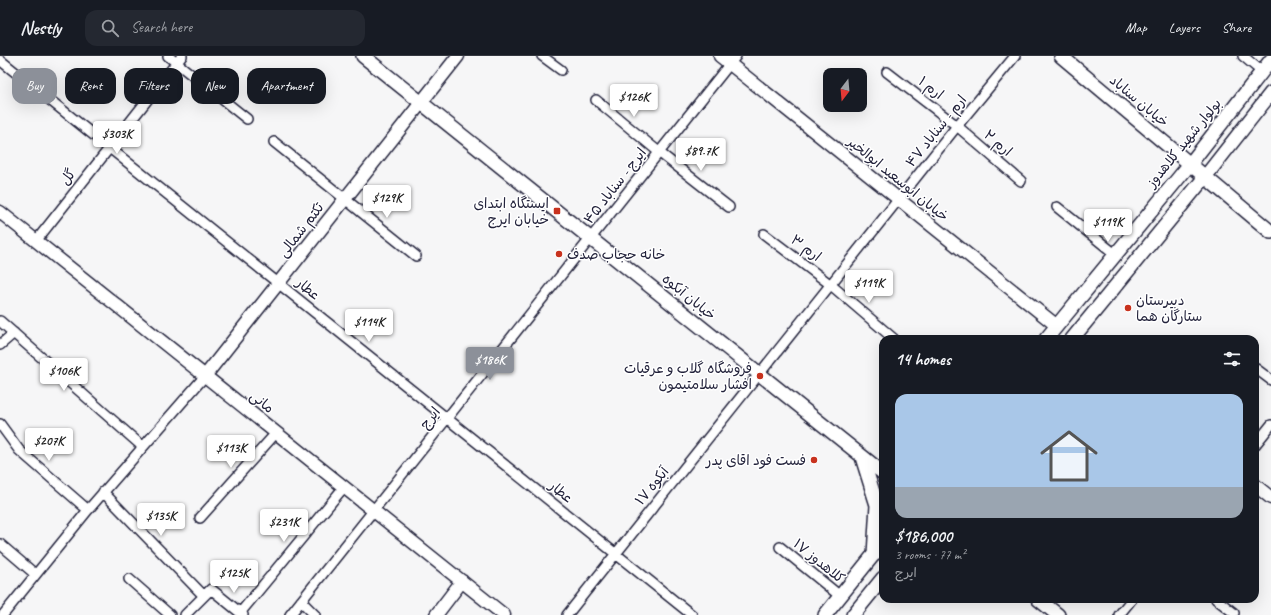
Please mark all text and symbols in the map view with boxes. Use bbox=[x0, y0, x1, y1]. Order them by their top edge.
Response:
search box bbox=[85, 10, 365, 46]
text: Nestly bbox=[20, 16, 61, 40]
icon: search bbox=[99, 17, 121, 39]
text: Search here bbox=[131, 18, 192, 37]
text: Map bbox=[1125, 19, 1147, 36]
text: Layers bbox=[1169, 19, 1200, 36]
text: Share bbox=[1222, 19, 1251, 36]
chip: Buy bbox=[12, 68, 57, 104]
chip: Rent bbox=[65, 68, 116, 104]
chip: Filters bbox=[124, 68, 183, 104]
chip: New bbox=[191, 68, 239, 104]
chip: Apartment bbox=[247, 68, 326, 104]
north arrow bbox=[823, 68, 867, 112]
map controls bbox=[823, 68, 867, 112]
street label: خیابان سناباد bbox=[1106, 71, 1172, 131]
street label: ارم ۱ bbox=[914, 73, 947, 105]
pin: $126K bbox=[606, 84, 662, 118]
text: $126K bbox=[619, 89, 649, 105]
street label: ارم - سناباد ۴۷ bbox=[902, 92, 972, 172]
street label: بولوار شهید کلاهدوز bbox=[1142, 95, 1226, 192]
pin: $303K bbox=[89, 121, 145, 155]
text: $303K bbox=[102, 126, 132, 142]
street label: ارم ۲ bbox=[979, 126, 1016, 161]
street label: خیابان ابوسعید ابوالخیر bbox=[843, 132, 952, 225]
pin: $89.7K bbox=[668, 138, 734, 172]
text: $89.7K bbox=[685, 143, 717, 159]
street label: ایرج - سناباد ۴۵ bbox=[580, 145, 651, 228]
street label: گل bbox=[56, 165, 80, 189]
pin: $129K bbox=[359, 185, 415, 219]
text: $129K bbox=[372, 190, 402, 206]
place label: ایستگاه ابتدای خیابان ایرج bbox=[473, 195, 549, 229]
street label: تکتم شمالی bbox=[274, 199, 330, 262]
marker: ایستگاه ابتدای خیابان ایرج bbox=[552, 206, 562, 216]
pin: $119K bbox=[1080, 209, 1136, 243]
text: $119K bbox=[1093, 214, 1123, 230]
street label: ارم ۳ bbox=[786, 231, 825, 267]
place label: خانه حجاب صدف bbox=[567, 246, 665, 263]
marker: خانه حجاب صدف bbox=[554, 249, 564, 259]
street label: خیابان آبکوه bbox=[659, 270, 719, 324]
pin: $119K bbox=[841, 270, 897, 304]
street label: عطار bbox=[292, 274, 323, 304]
text: $119K bbox=[854, 275, 884, 291]
place label: دبیرستان ستارگان هما bbox=[1136, 292, 1202, 325]
marker: دبیرستان ستارگان هما bbox=[1123, 303, 1133, 313]
pin: $114K bbox=[341, 309, 397, 343]
text: $114K bbox=[354, 314, 384, 330]
pin: $186K bbox=[462, 347, 518, 381]
icon: filters bbox=[1221, 348, 1243, 370]
text: 14 homes bbox=[895, 349, 951, 370]
text: $186K bbox=[475, 352, 505, 368]
pin: $106K bbox=[36, 358, 92, 392]
place label: فروشگاه گلاب و عرقیات افشار سلامتیمون bbox=[624, 360, 752, 393]
text: $106K bbox=[49, 363, 79, 379]
marker: فروشگاه گلاب و عرقیات افشار سلامتیمون bbox=[755, 371, 765, 381]
street label: مانی bbox=[247, 387, 277, 417]
street label: ایرج bbox=[416, 404, 445, 433]
icon: home bbox=[1033, 420, 1105, 492]
pin: $207K bbox=[21, 428, 77, 462]
text: $207K bbox=[34, 433, 64, 449]
pin: $113K bbox=[203, 435, 259, 469]
text: $113K bbox=[216, 440, 246, 456]
place label: فست فود اقای پدر bbox=[705, 452, 806, 470]
marker: فست فود اقای پدر bbox=[809, 455, 819, 465]
street label: آبکوه ۱۷ bbox=[631, 463, 673, 509]
street label: عطار bbox=[545, 477, 576, 507]
pin: $135K bbox=[133, 503, 189, 537]
text: $135K bbox=[146, 508, 176, 524]
pin: $231K bbox=[256, 509, 312, 543]
text: $231K bbox=[269, 514, 299, 530]
text: $186,000 bbox=[895, 526, 952, 547]
street label: کلاهدوز ۱۷ bbox=[790, 535, 848, 587]
text: 3 rooms · 77 m² bbox=[895, 547, 965, 563]
pin: $125K bbox=[206, 560, 262, 594]
text: $125K bbox=[219, 565, 249, 581]
text: ایرج bbox=[895, 565, 917, 581]

